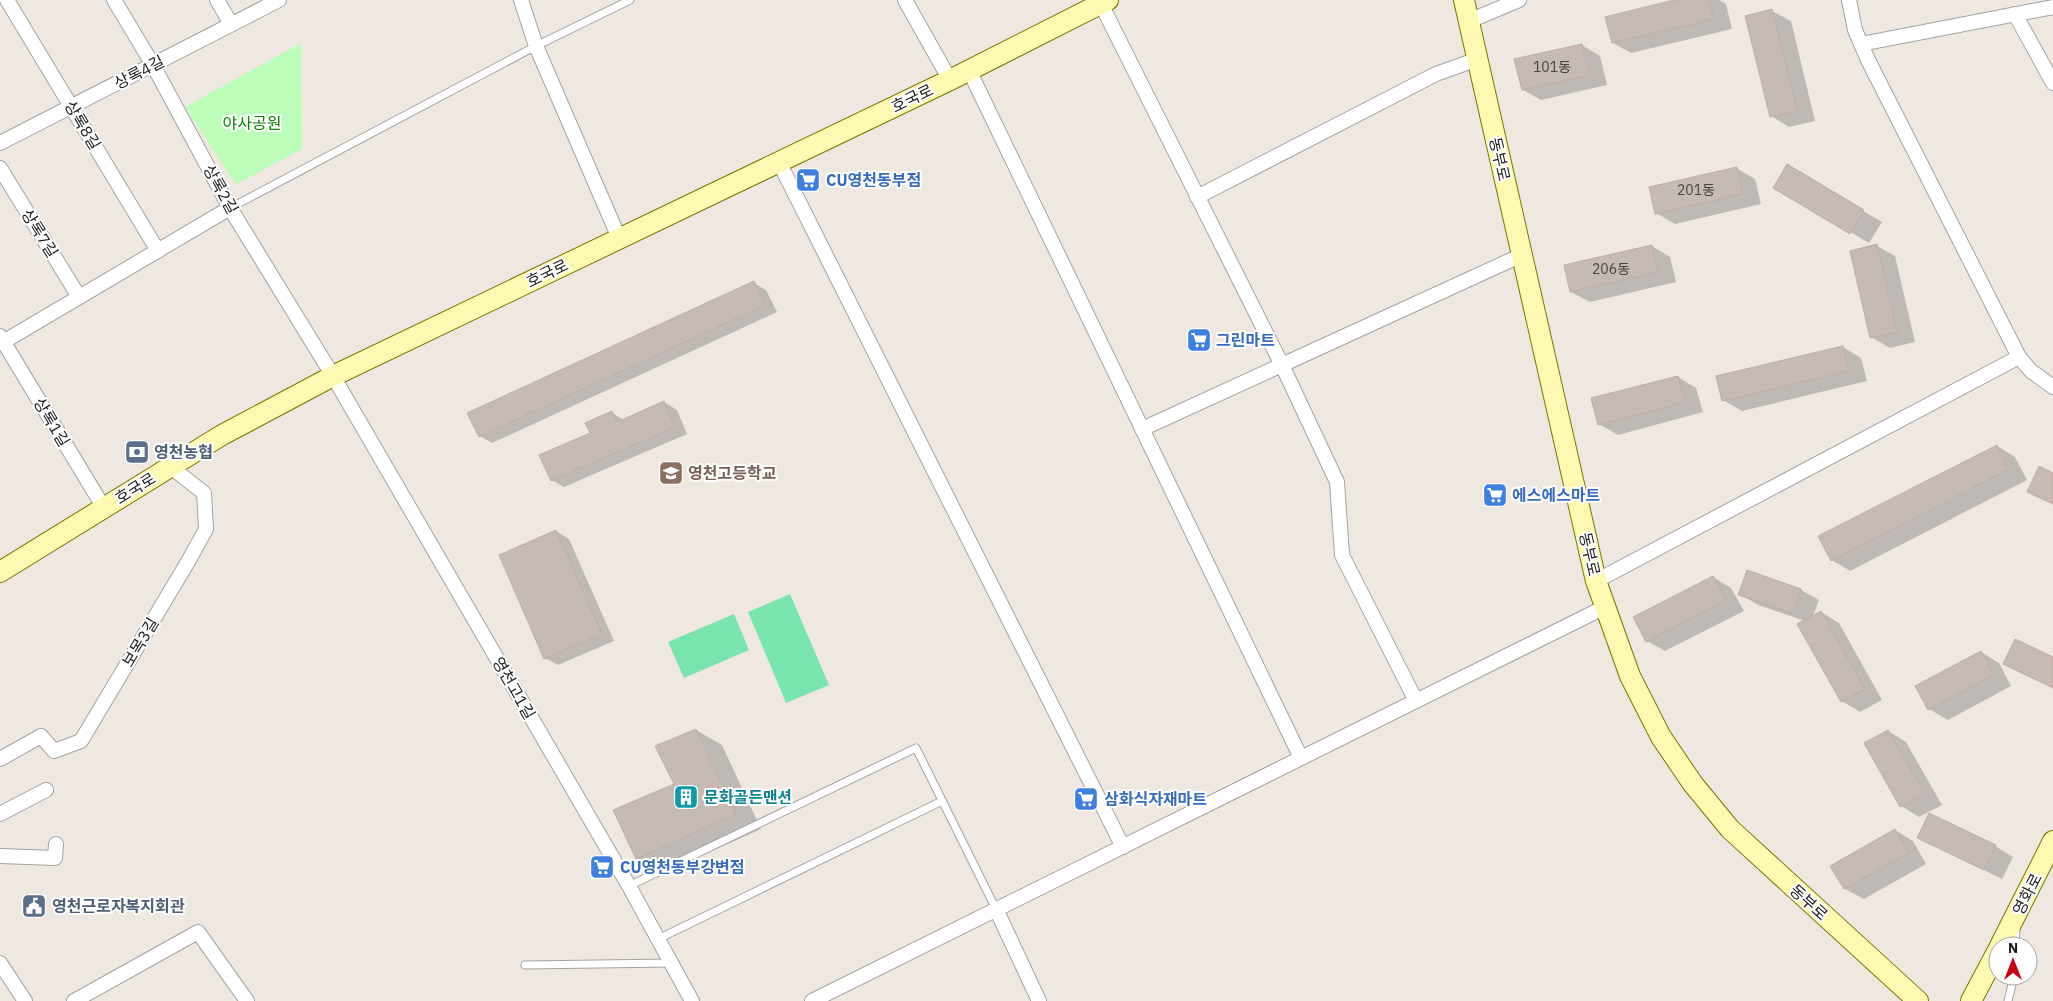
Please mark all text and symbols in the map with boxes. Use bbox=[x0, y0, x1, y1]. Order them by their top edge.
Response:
street label: 상록4길 bbox=[111, 51, 167, 93]
house number: 101동 bbox=[1533, 58, 1571, 76]
street label: 호국로 bbox=[888, 79, 936, 117]
street label: 상록8길 bbox=[61, 97, 105, 153]
park label: 야사공원 bbox=[223, 113, 281, 133]
street label: 동부로 bbox=[1485, 135, 1515, 183]
street label: 상록2길 bbox=[199, 161, 243, 217]
supermarket icon: CU영천동부점 bbox=[795, 167, 821, 193]
place label: CU영천동부점 bbox=[826, 170, 921, 190]
house number: 201동 bbox=[1677, 181, 1715, 199]
street label: 상록7길 bbox=[17, 205, 63, 261]
street label: 호국로 bbox=[523, 254, 571, 292]
house number: 206동 bbox=[1592, 260, 1630, 278]
supermarket icon: 그린마트 bbox=[1186, 327, 1212, 353]
place label: 그린마트 bbox=[1216, 330, 1275, 350]
street label: 상록1길 bbox=[30, 394, 74, 450]
bank icon: 영천농협 bbox=[124, 439, 150, 465]
place label: 영천농협 bbox=[154, 442, 213, 462]
school or university icon: 영천고등학교 bbox=[658, 460, 684, 486]
place label: 영천고등학교 bbox=[688, 463, 777, 483]
street label: 호국로 bbox=[111, 468, 159, 508]
supermarket icon: 에스에스마트 bbox=[1482, 482, 1508, 508]
place label: 에스에스마트 bbox=[1512, 485, 1601, 505]
street label: 동부로 bbox=[1575, 530, 1605, 578]
street label: 보목3길 bbox=[118, 614, 162, 670]
street label: 영천고1길 bbox=[488, 653, 540, 723]
building icon: 문화골든맨션 bbox=[673, 784, 699, 810]
supermarket icon: 삼화식자재마트 bbox=[1073, 786, 1099, 812]
place label: 문화골든맨션 bbox=[704, 787, 792, 807]
place label: 삼화식자재마트 bbox=[1104, 789, 1207, 809]
supermarket icon: CU영천동부강변점 bbox=[589, 854, 615, 880]
place label: CU영천동부강변점 bbox=[620, 857, 745, 877]
street label: 영화로 bbox=[2008, 870, 2046, 918]
street label: 동부로 bbox=[1786, 880, 1832, 924]
public building icon: 영천근로자복지회관 bbox=[21, 893, 47, 919]
place label: 영천근로자복지회관 bbox=[52, 896, 185, 916]
north arrow bbox=[1988, 936, 2038, 986]
text: N bbox=[2008, 939, 2018, 957]

